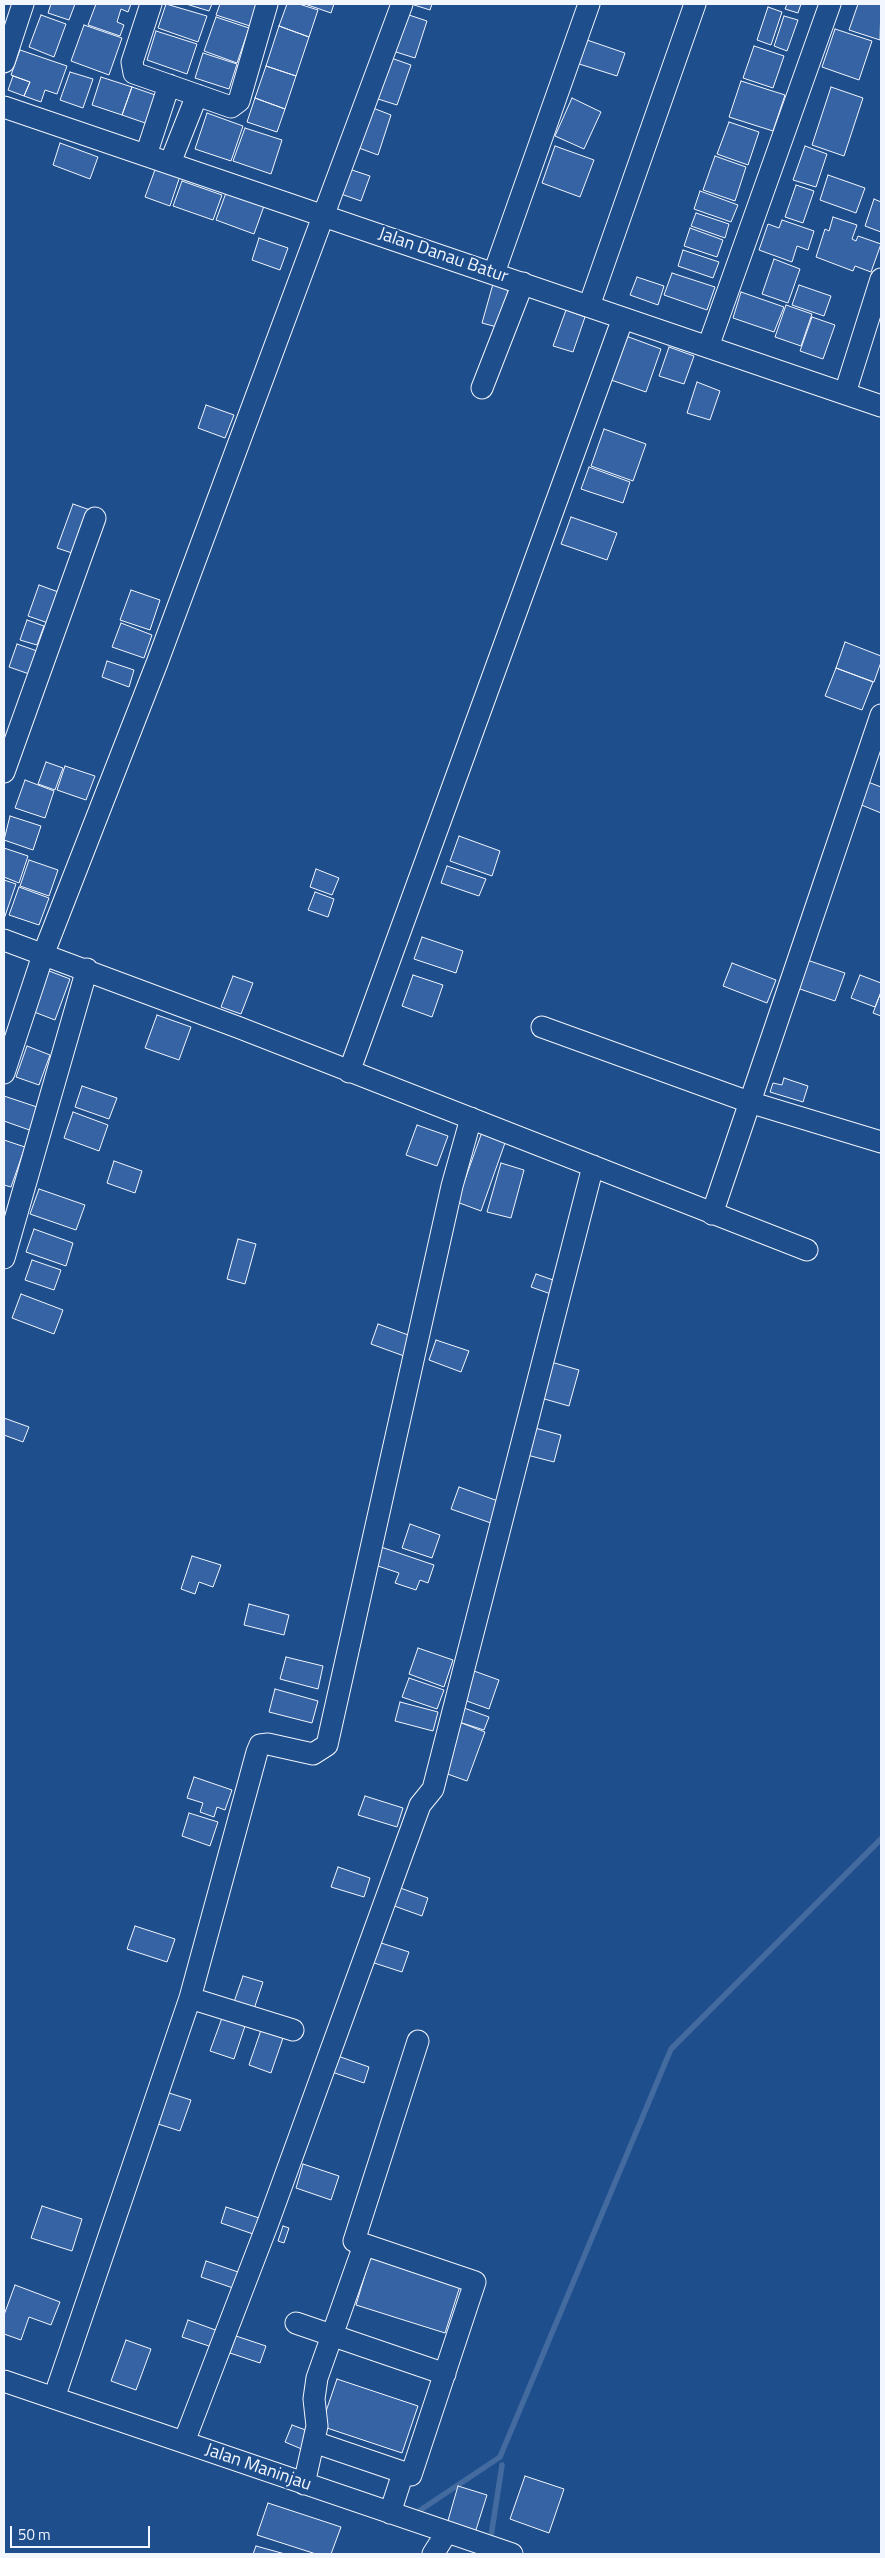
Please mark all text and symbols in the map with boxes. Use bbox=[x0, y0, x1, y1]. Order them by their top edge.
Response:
street label: Jalan Danau Batur bbox=[375, 224, 511, 288]
street label: Jalan Maninjau bbox=[202, 2440, 314, 2496]
scale bar bbox=[12, 2516, 152, 2548]
text: 50 m bbox=[18, 2523, 51, 2546]

